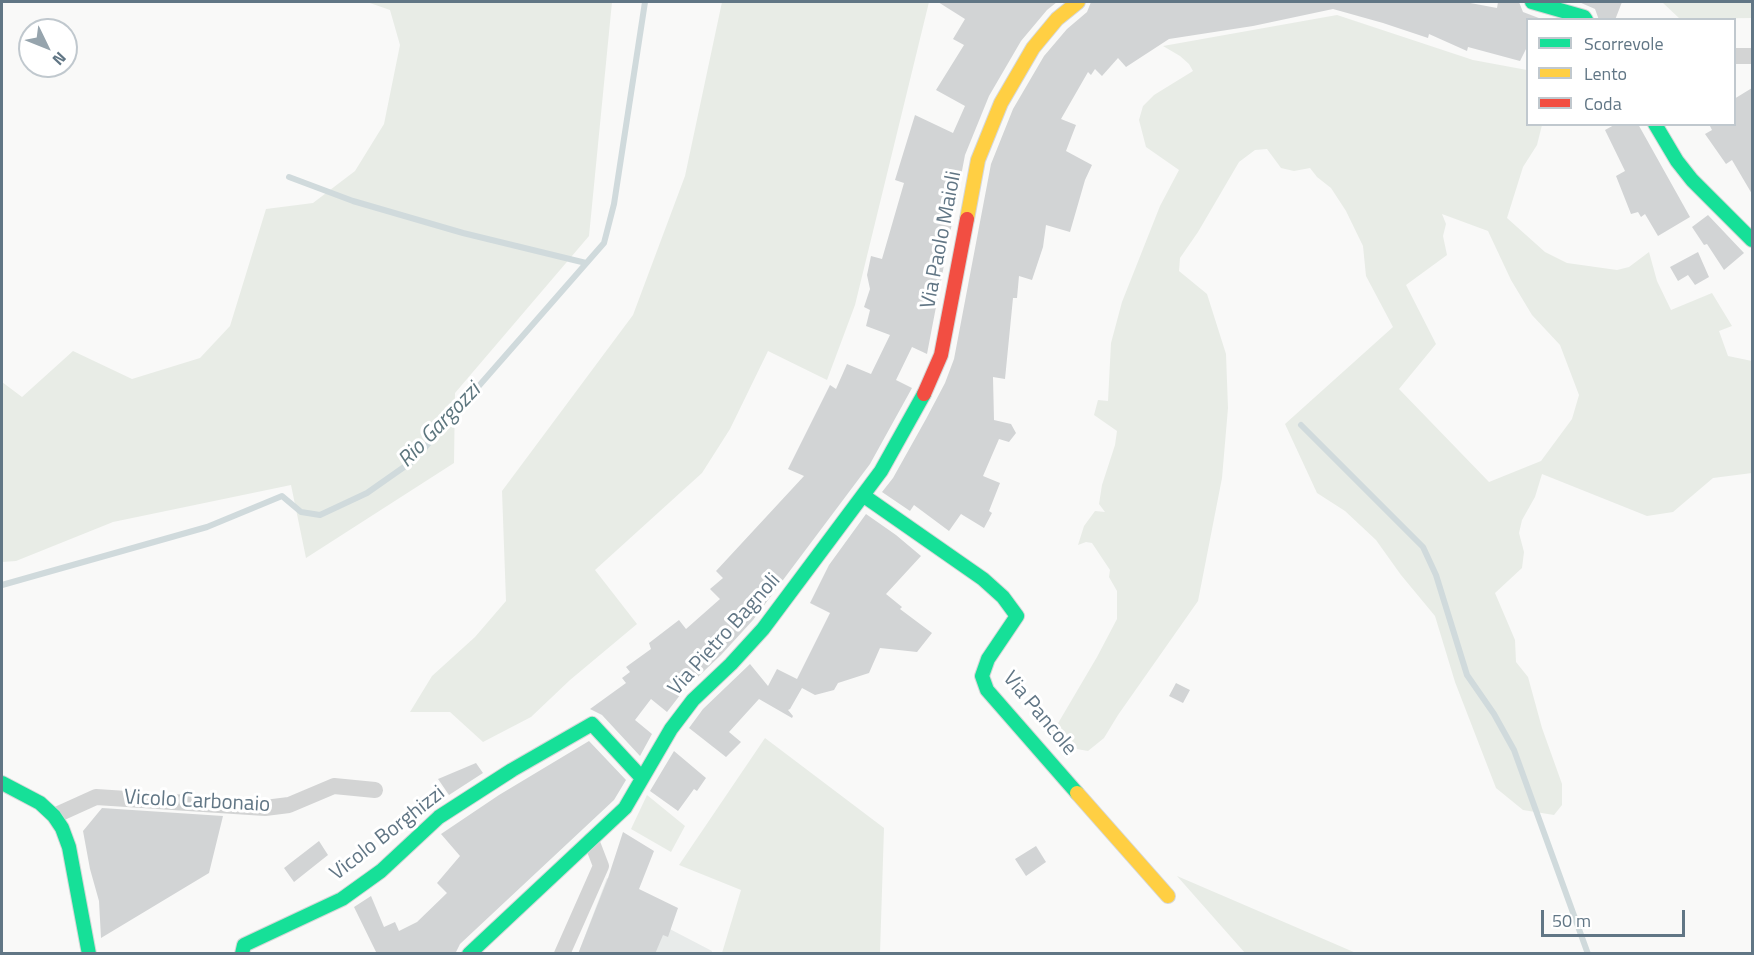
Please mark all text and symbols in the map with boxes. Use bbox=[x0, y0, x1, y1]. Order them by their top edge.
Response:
north arrow bbox=[18, 18, 78, 78]
legend bbox=[1526, 18, 1736, 126]
text: Scorrevole bbox=[1584, 30, 1663, 57]
text: N bbox=[47, 47, 72, 71]
text: Lento bbox=[1584, 60, 1627, 87]
text: Coda bbox=[1584, 90, 1622, 117]
street label: Via Paolo Maioli bbox=[916, 169, 968, 311]
water label: Rio Gargozzi bbox=[393, 378, 487, 474]
street label: Via Pietro Bagnoli bbox=[664, 569, 786, 701]
street label: Via Pancole bbox=[997, 667, 1081, 761]
street label: Vicolo Borghizzi bbox=[325, 781, 451, 887]
street label: Vicolo Carbonaio bbox=[123, 786, 271, 818]
scale bar bbox=[1544, 898, 1688, 936]
text: 50 m bbox=[1552, 907, 1591, 934]

